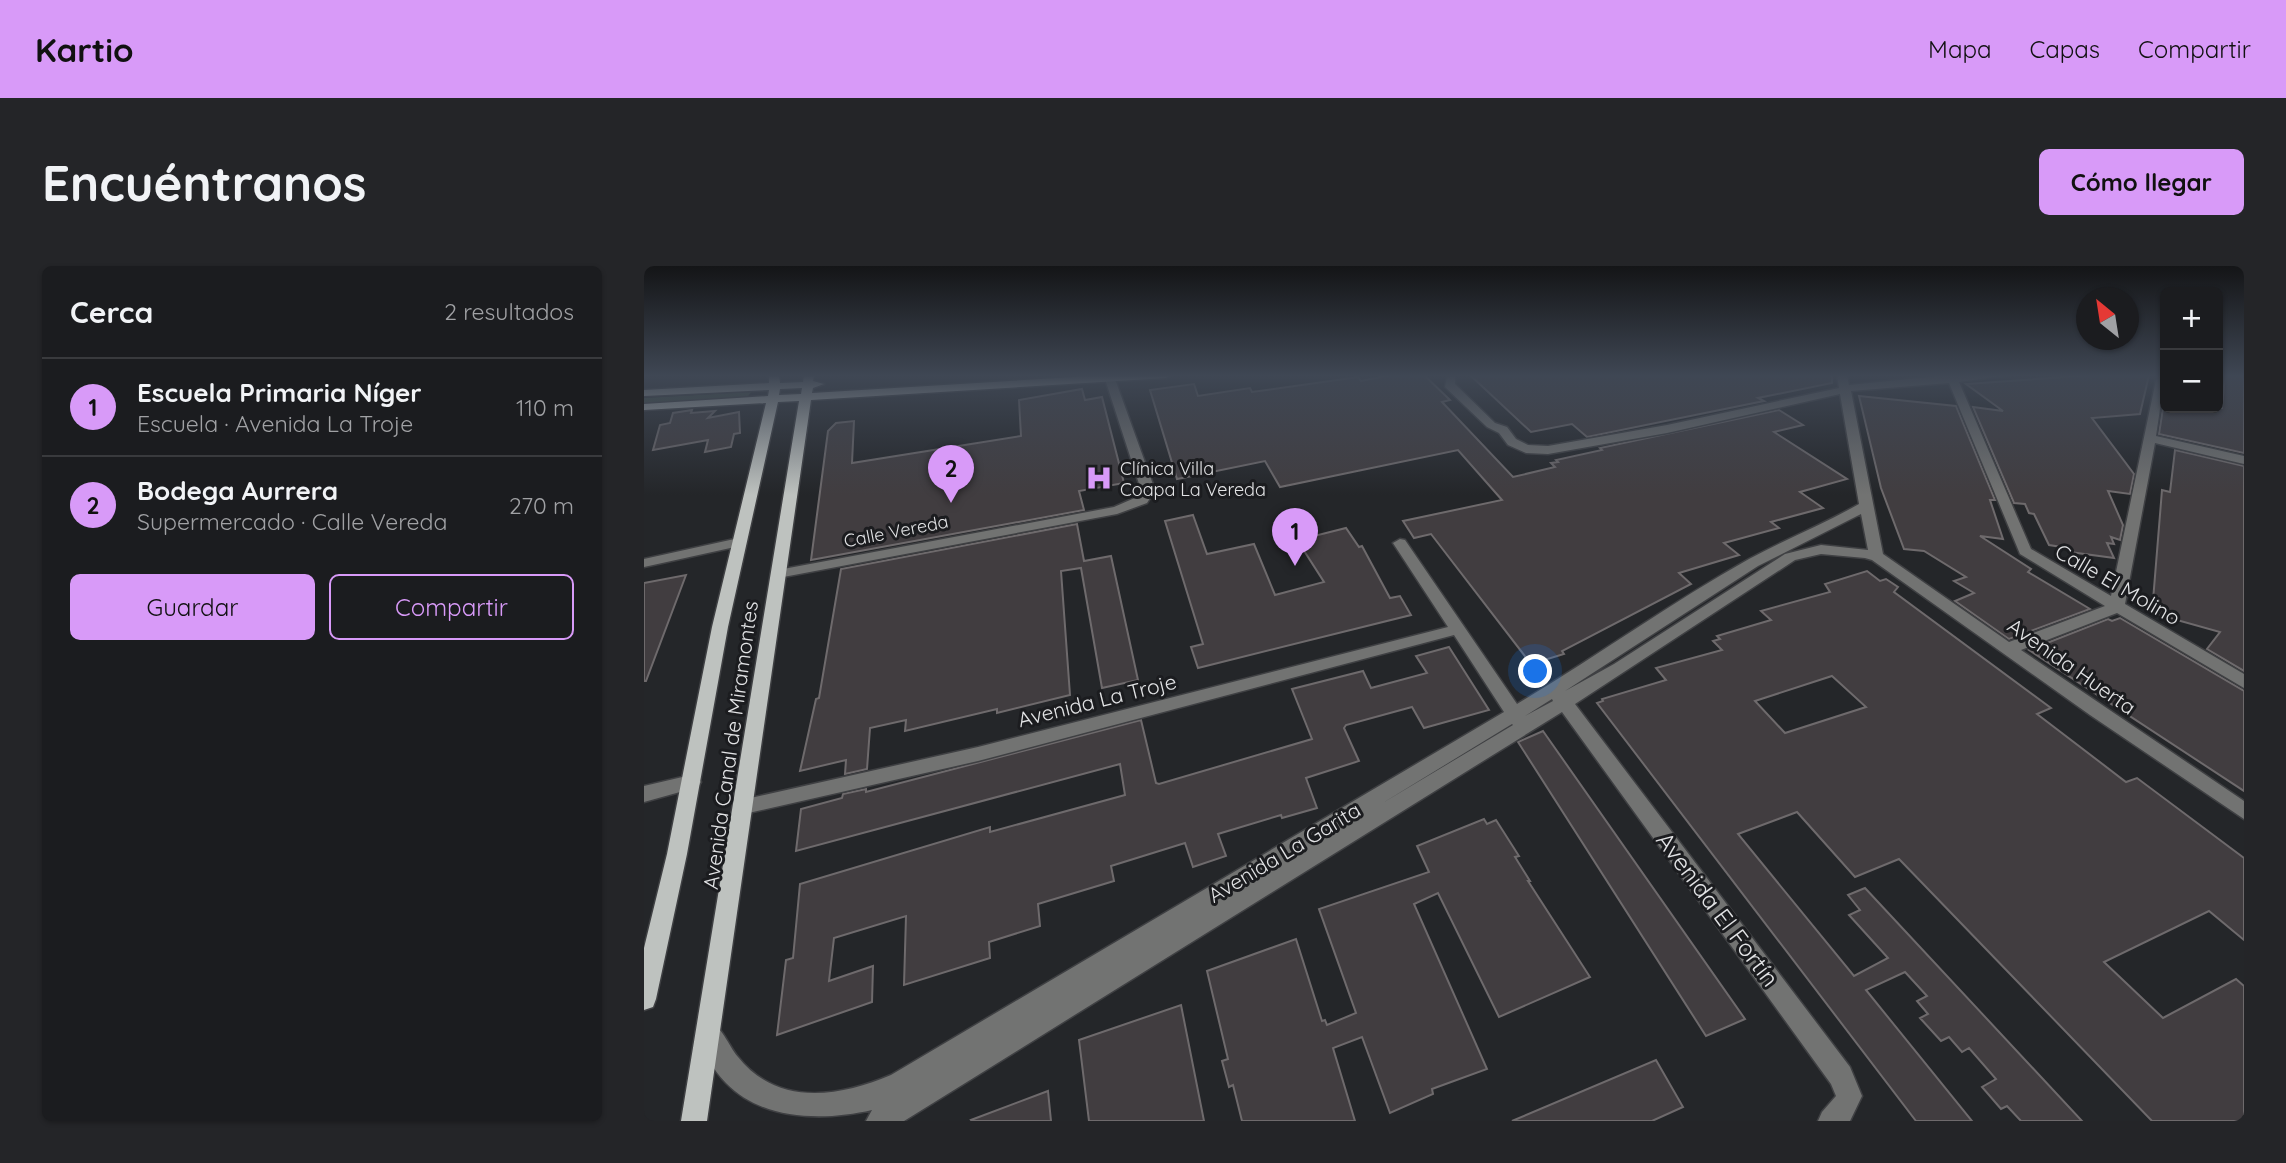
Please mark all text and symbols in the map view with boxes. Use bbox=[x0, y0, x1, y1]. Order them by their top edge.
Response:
text: Kartio bbox=[35, 29, 134, 70]
text: Mapa bbox=[1928, 34, 1992, 64]
text: Capas bbox=[2030, 34, 2100, 64]
text: Compartir bbox=[2138, 34, 2251, 64]
button: Cómo llegar bbox=[2039, 149, 2244, 215]
text: Encuéntranos bbox=[42, 152, 366, 213]
north arrow bbox=[2076, 287, 2139, 350]
map controls bbox=[2160, 287, 2223, 413]
button: + bbox=[2160, 287, 2223, 350]
text: Cerca bbox=[70, 293, 153, 331]
text: 2 resultados bbox=[444, 297, 574, 326]
button: − bbox=[2160, 350, 2223, 413]
text: Escuela Primaria Níger bbox=[137, 376, 422, 409]
text: 1 bbox=[89, 393, 97, 422]
text: 110 m bbox=[516, 393, 574, 422]
text: Escuela · Avenida La Troje bbox=[137, 409, 413, 438]
pin: 2 bbox=[928, 445, 974, 503]
place label: Clínica Villa Coapa La Vereda bbox=[1120, 457, 1266, 501]
hospital icon: Clínica Villa Coapa La Vereda bbox=[1084, 463, 1114, 493]
text: Bodega Aurrera bbox=[137, 474, 338, 507]
text: 2 bbox=[86, 491, 100, 520]
text: 270 m bbox=[509, 491, 574, 520]
text: Supermercado · Calle Vereda bbox=[137, 507, 447, 536]
pin: 1 bbox=[1272, 508, 1318, 566]
street label: Calle Vereda bbox=[842, 510, 950, 552]
street label: Calle El Molino bbox=[2051, 538, 2185, 630]
button: Guardar bbox=[70, 574, 315, 640]
button: Compartir bbox=[329, 574, 574, 640]
street label: Avenida Canal de Miramontes bbox=[697, 599, 763, 891]
street label: Avenida Huerta bbox=[2003, 612, 2141, 720]
your location bbox=[1518, 654, 1552, 688]
street label: Avenida La Troje bbox=[1015, 668, 1179, 732]
street label: Avenida La Garita bbox=[1203, 796, 1365, 908]
street label: Avenida El Fortín bbox=[1650, 826, 1786, 992]

